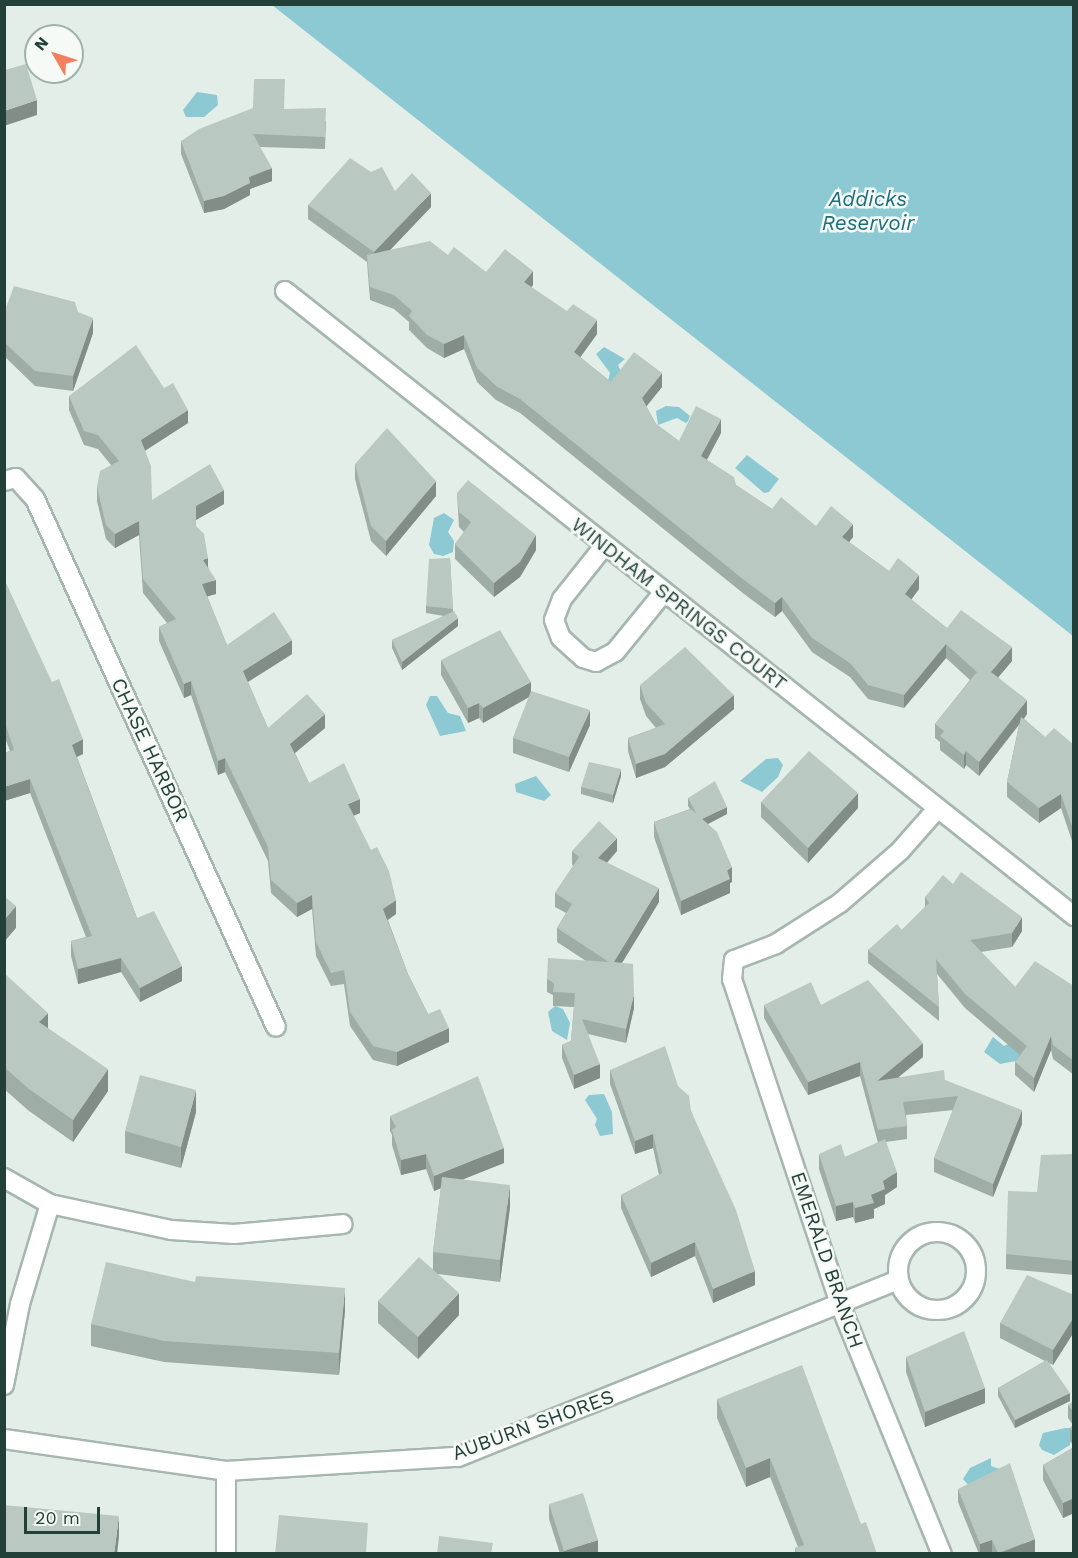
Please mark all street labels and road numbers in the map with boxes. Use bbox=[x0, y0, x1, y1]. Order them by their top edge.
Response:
street label: WINDHAM SPRINGS COURT bbox=[566, 512, 792, 696]
street label: CHASE HARBOR bbox=[106, 674, 194, 826]
street label: EMERALD BRANCH bbox=[786, 1169, 868, 1351]
street label: AUBURN SHORES bbox=[449, 1385, 617, 1465]

